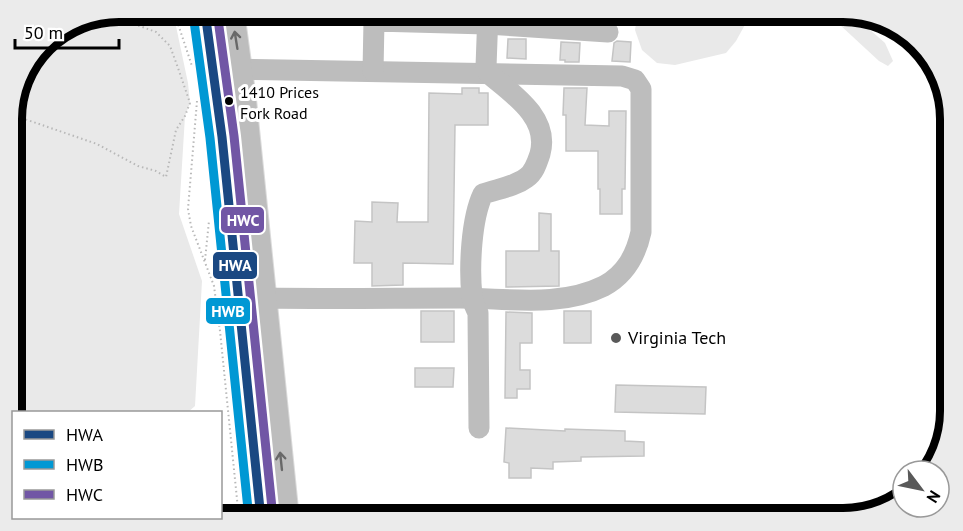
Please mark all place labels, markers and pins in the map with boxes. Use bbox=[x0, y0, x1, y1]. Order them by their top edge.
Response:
place label: 1410 Prices Fork Road bbox=[240, 82, 319, 123]
marker: 1410 Prices Fork Road bbox=[223, 95, 235, 107]
place label: Virginia Tech bbox=[627, 326, 726, 349]
marker: Virginia Tech bbox=[609, 331, 623, 345]

